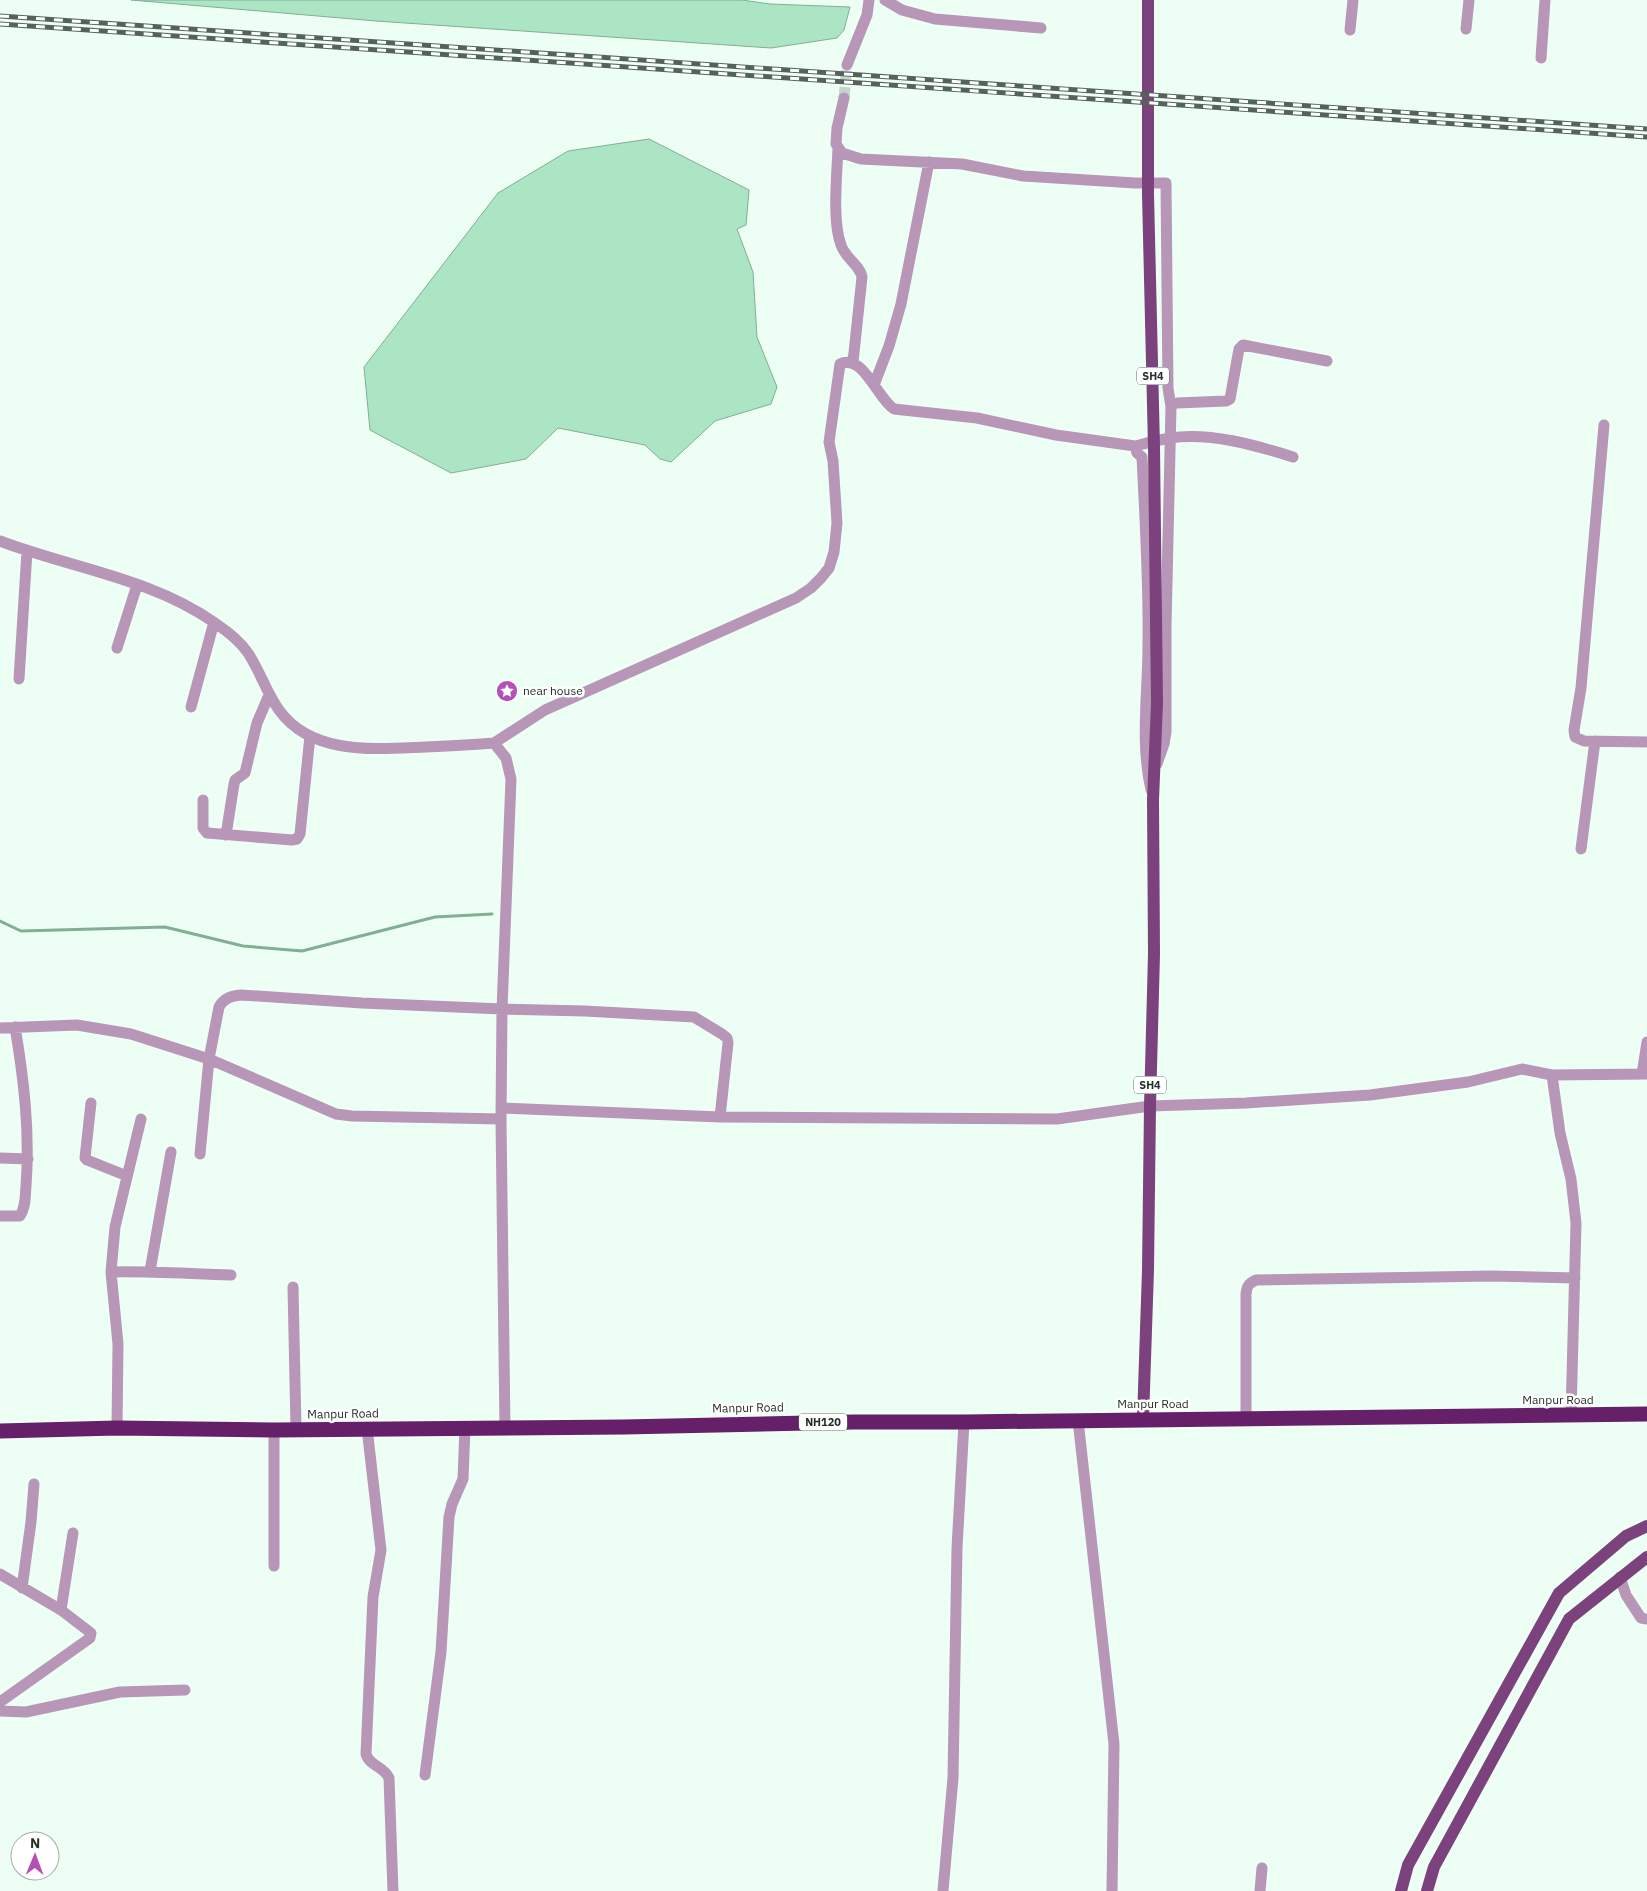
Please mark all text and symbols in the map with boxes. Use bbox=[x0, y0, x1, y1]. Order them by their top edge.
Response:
road number: SH4 bbox=[1137, 368, 1169, 384]
place icon: near house bbox=[495, 679, 519, 703]
place label: near house bbox=[523, 683, 583, 698]
road number: SH4 bbox=[1134, 1076, 1166, 1094]
street label: Manpur Road bbox=[1522, 1392, 1594, 1407]
street label: Manpur Road bbox=[1117, 1396, 1189, 1411]
street label: Manpur Road bbox=[712, 1399, 784, 1416]
street label: Manpur Road bbox=[307, 1405, 379, 1422]
road number: NH120 bbox=[799, 1414, 847, 1430]
north arrow bbox=[10, 1831, 60, 1881]
text: N bbox=[30, 1834, 40, 1852]

